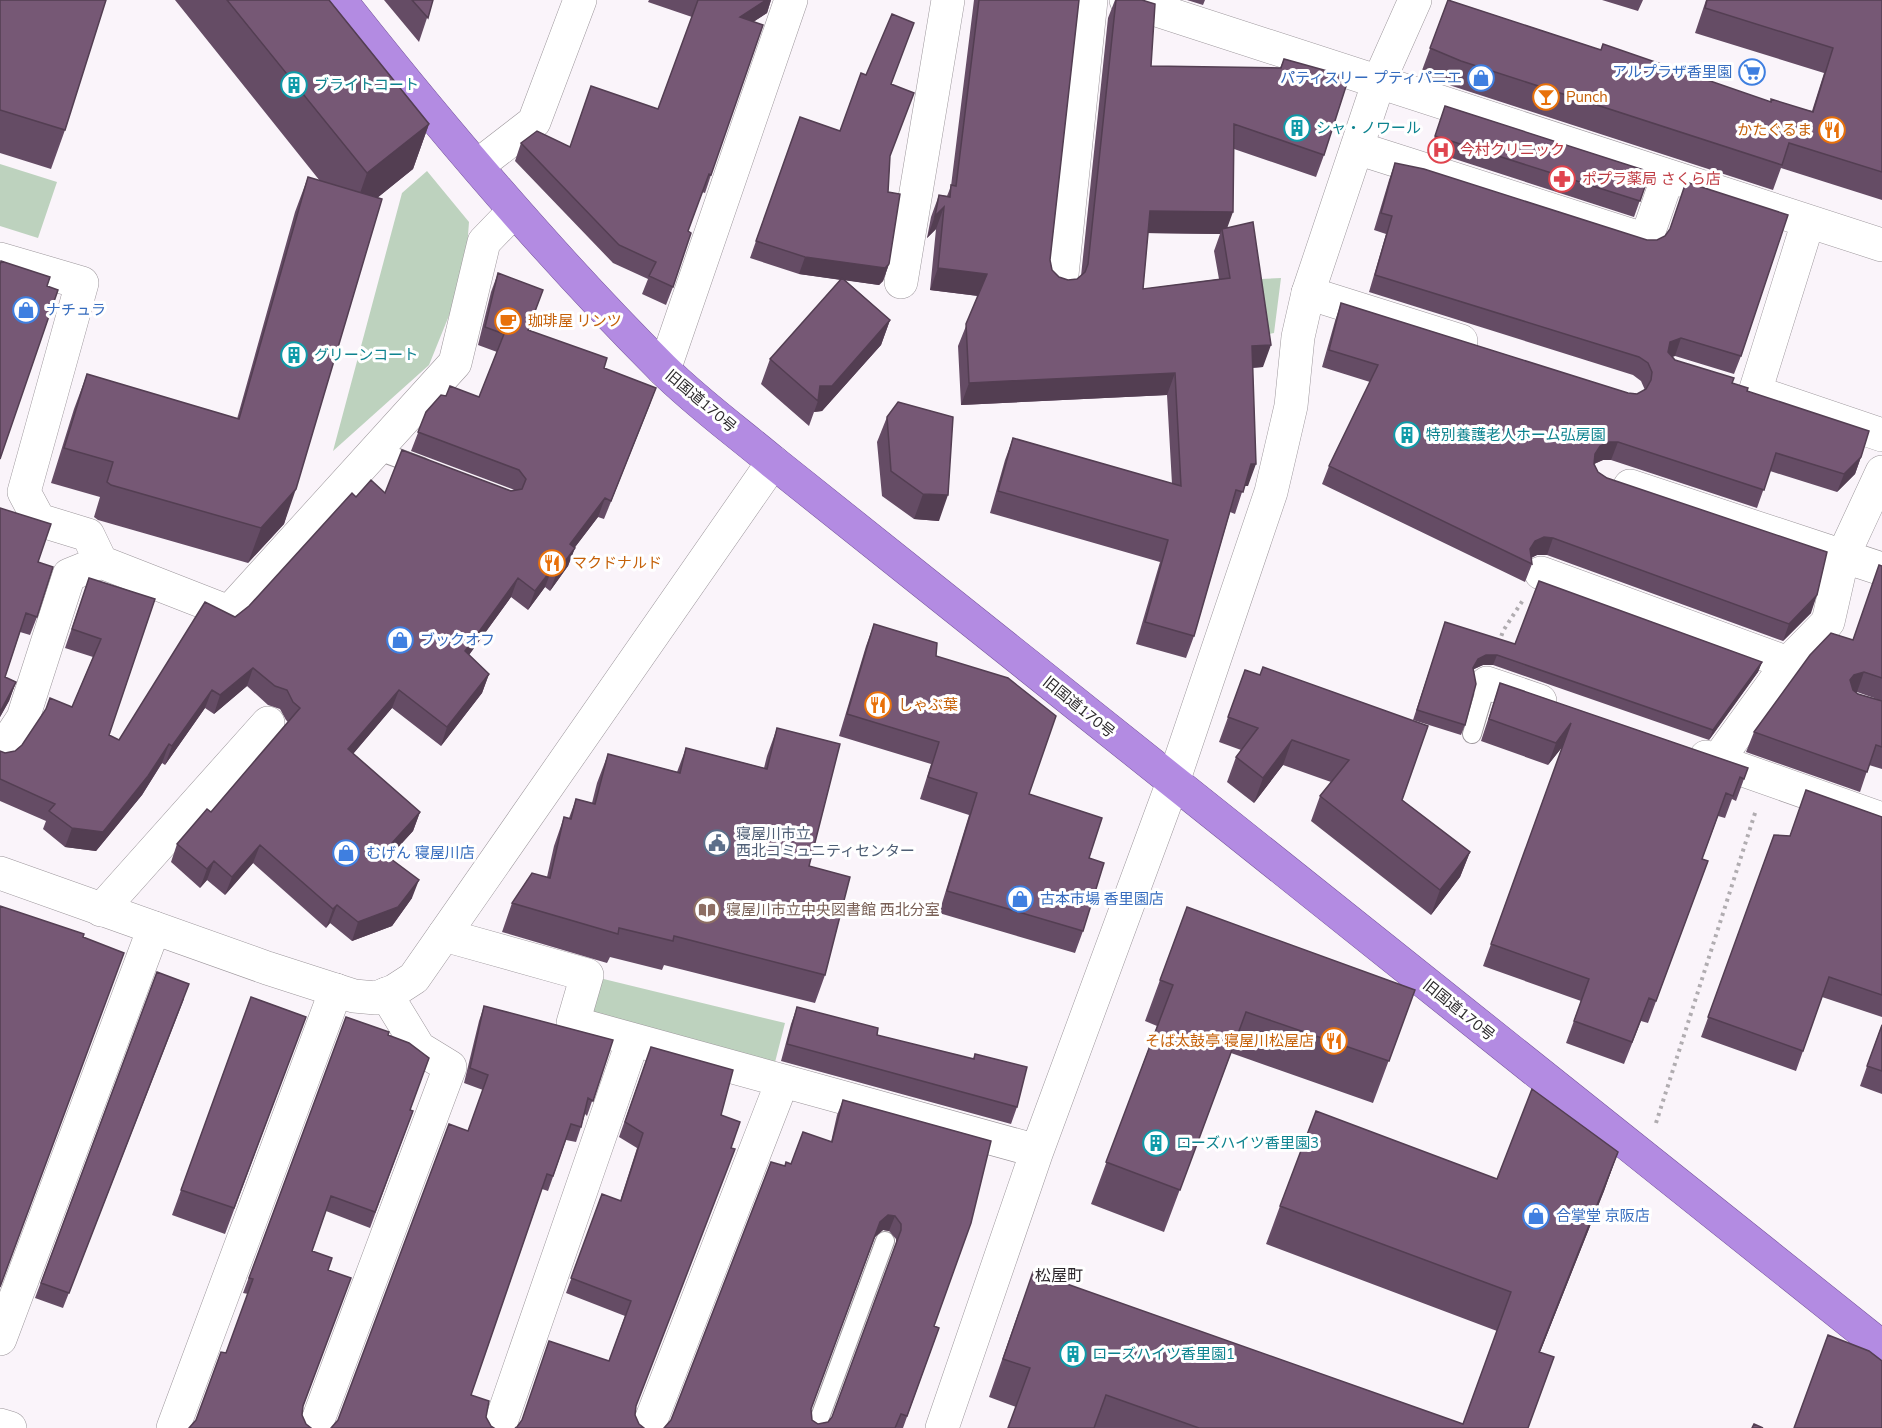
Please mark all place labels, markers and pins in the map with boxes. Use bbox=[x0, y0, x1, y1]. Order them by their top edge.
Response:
supermarket icon: アルプラザ香里園 bbox=[1737, 57, 1767, 87]
place label: アルプラザ香里園 bbox=[1612, 62, 1732, 82]
shop icon: パティスリー プティパニエ bbox=[1466, 63, 1496, 93]
place label: パティスリー プティパニエ bbox=[1280, 68, 1462, 88]
building icon: ブライトコート bbox=[279, 70, 309, 100]
place label: ブライトコート bbox=[314, 75, 419, 95]
bar icon: Punch bbox=[1531, 82, 1561, 112]
place label: Punch bbox=[1566, 87, 1608, 107]
building icon: シャ・ノワール bbox=[1282, 113, 1312, 143]
restaurant icon: かたぐるま bbox=[1817, 115, 1847, 145]
place label: シャ・ノワール bbox=[1316, 118, 1421, 138]
place label: かたぐるま bbox=[1737, 120, 1812, 140]
hospital icon: 今村クリニック bbox=[1426, 135, 1456, 165]
place label: 今村クリニック bbox=[1460, 140, 1565, 160]
pharmacy icon: ポプラ薬局 さくら店 bbox=[1547, 164, 1577, 194]
place label: ポプラ薬局 さくら店 bbox=[1582, 169, 1721, 189]
shop icon: ナチュラ bbox=[11, 295, 41, 325]
place label: ナチュラ bbox=[46, 300, 106, 320]
cafe icon: 珈琲屋 リンツ bbox=[493, 306, 523, 336]
place label: 珈琲屋 リンツ bbox=[528, 311, 622, 331]
building icon: グリーンコート bbox=[279, 340, 309, 370]
place label: グリーンコート bbox=[314, 345, 418, 365]
building icon: 特別養護老人ホーム弘房園 bbox=[1392, 420, 1422, 450]
place label: 特別養護老人ホーム弘房園 bbox=[1426, 425, 1606, 445]
restaurant icon: マクドナルド bbox=[537, 548, 567, 578]
place label: マクドナルド bbox=[572, 553, 662, 573]
shop icon: ブックオフ bbox=[385, 625, 415, 655]
place label: ブックオフ bbox=[420, 630, 495, 650]
restaurant icon: しゃぶ葉 bbox=[863, 690, 893, 720]
place label: しゃぶ葉 bbox=[898, 695, 958, 715]
place label: 寝屋川市立 西北コミュニティセンター bbox=[736, 824, 915, 861]
public building icon: 寝屋川市立 西北コミュニティセンター bbox=[702, 828, 732, 858]
shop icon: むげん 寝屋川店 bbox=[331, 838, 361, 868]
place label: むげん 寝屋川店 bbox=[366, 843, 475, 863]
shop icon: 古本市場 香里園店 bbox=[1005, 884, 1035, 914]
place label: 古本市場 香里園店 bbox=[1040, 889, 1164, 909]
library icon: 寝屋川市立中央図書館 西北分室 bbox=[692, 895, 722, 925]
place label: 寝屋川市立中央図書館 西北分室 bbox=[726, 900, 940, 920]
restaurant icon: そば太鼓亭 寝屋川松屋店 bbox=[1319, 1026, 1349, 1056]
place label: そば太鼓亭 寝屋川松屋店 bbox=[1145, 1031, 1314, 1051]
building icon: ローズハイツ香里園3 bbox=[1141, 1128, 1171, 1158]
place label: ローズハイツ香里園3 bbox=[1176, 1133, 1319, 1153]
shop icon: 合掌堂 京阪店 bbox=[1521, 1201, 1551, 1231]
place label: 合掌堂 京阪店 bbox=[1556, 1206, 1650, 1226]
building icon: ローズハイツ香里園1 bbox=[1058, 1339, 1088, 1369]
place label: ローズハイツ香里園1 bbox=[1092, 1344, 1235, 1364]

